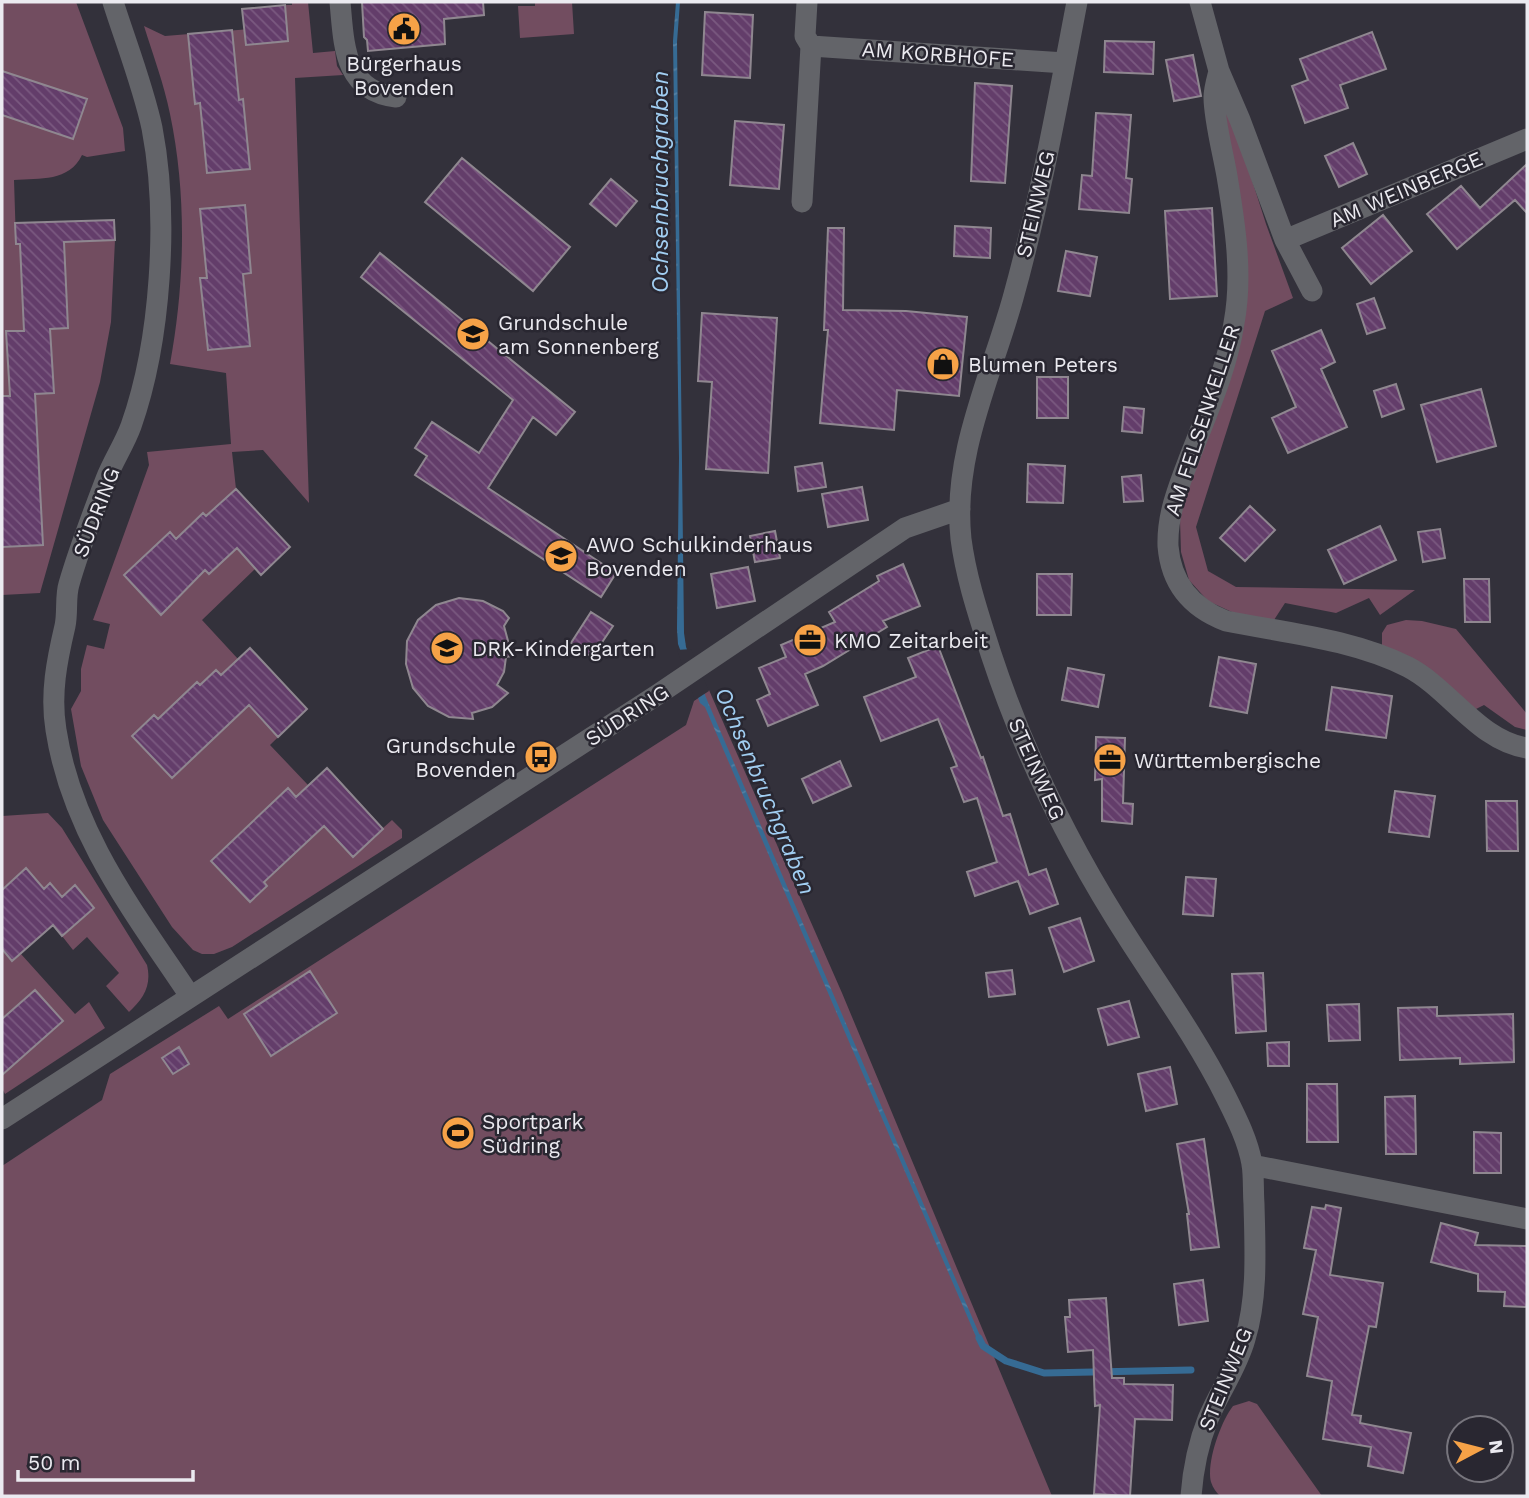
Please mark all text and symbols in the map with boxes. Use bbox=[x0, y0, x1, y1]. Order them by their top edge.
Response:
public building icon: Bürgerhaus Bovenden bbox=[385, 10, 423, 48]
street label: AM KORBHOFE bbox=[861, 36, 1015, 72]
place label: Bürgerhaus Bovenden bbox=[346, 51, 462, 100]
water label: Ochsenbruchgraben bbox=[647, 71, 674, 293]
street label: AM WEINBERGE bbox=[1326, 146, 1486, 232]
street label: STEINWEG bbox=[1011, 148, 1059, 260]
place label: Grundschule am Sonnenberg bbox=[498, 310, 660, 359]
school or university icon: Grundschule am Sonnenberg bbox=[454, 315, 492, 353]
street label: AM FELSENKELLER bbox=[1159, 321, 1245, 519]
shop icon: Blumen Peters bbox=[924, 345, 962, 383]
place label: Blumen Peters bbox=[968, 352, 1118, 377]
street label: SÜDRING bbox=[67, 464, 125, 560]
place label: AWO Schulkinderhaus Bovenden bbox=[586, 532, 813, 581]
school or university icon: AWO Schulkinderhaus Bovenden bbox=[542, 537, 580, 575]
office icon: KMO Zeitarbeit bbox=[791, 621, 829, 659]
place label: KMO Zeitarbeit bbox=[834, 628, 988, 653]
school or university icon: DRK-Kindergarten bbox=[428, 629, 466, 667]
place label: DRK-Kindergarten bbox=[472, 636, 655, 661]
street label: SÜDRING bbox=[581, 679, 673, 751]
water label: Ochsenbruchgraben bbox=[709, 683, 821, 899]
street label: STEINWEG bbox=[1003, 714, 1071, 824]
place label: Grundschule Bovenden bbox=[386, 733, 516, 782]
bus stop icon: Grundschule Bovenden bbox=[522, 738, 560, 776]
office icon: Württembergische bbox=[1091, 741, 1129, 779]
place label: Württembergische bbox=[1134, 748, 1321, 773]
place label: Sportpark Südring bbox=[482, 1109, 583, 1158]
sports icon: Sportpark Südring bbox=[439, 1114, 477, 1152]
street label: STEINWEG bbox=[1193, 1324, 1257, 1434]
north arrow bbox=[1445, 1414, 1515, 1484]
scale bar bbox=[18, 1438, 192, 1482]
text: N bbox=[1484, 1439, 1509, 1455]
text: 50 m bbox=[28, 1450, 80, 1475]

